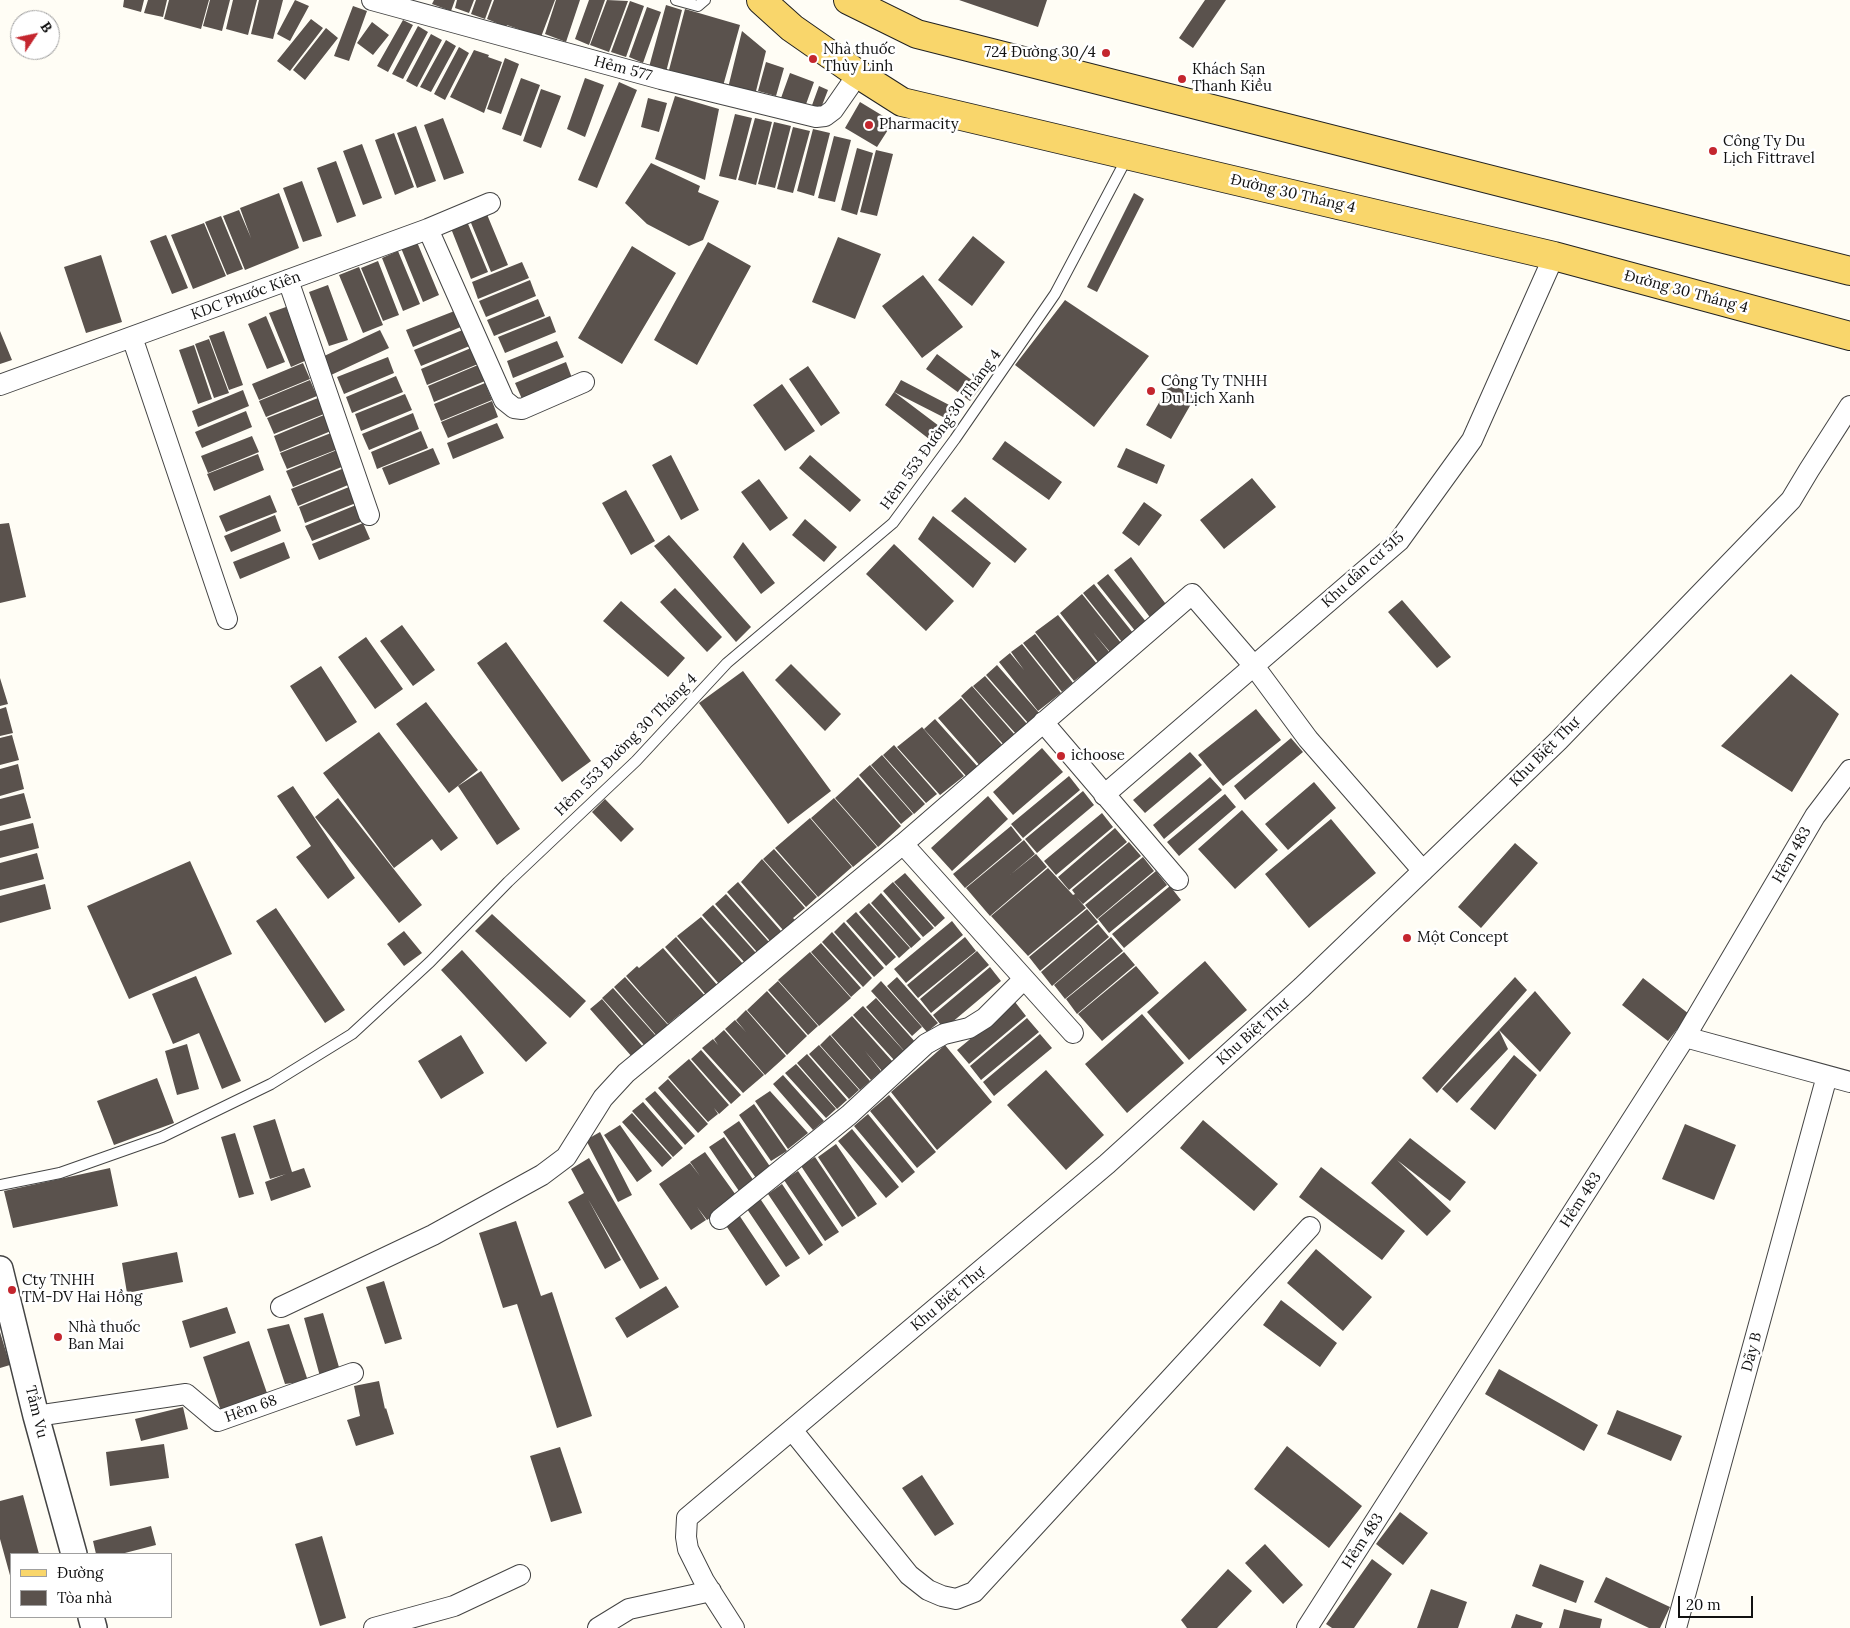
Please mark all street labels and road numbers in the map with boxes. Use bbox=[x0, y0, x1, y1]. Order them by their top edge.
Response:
street label: Hẻm 577 bbox=[592, 53, 654, 85]
street label: Đường 30 Tháng 4 bbox=[1229, 171, 1357, 217]
street label: Đường 30 Tháng 4 bbox=[1622, 267, 1750, 317]
street label: KDC Phước Kiên bbox=[189, 268, 303, 324]
street label: Hẻm 553 Đường 30 Tháng 4 bbox=[877, 346, 1005, 514]
street label: Khu dân cư 515 bbox=[1318, 528, 1408, 612]
street label: Hẻm 553 Đường 30 Tháng 4 bbox=[551, 670, 701, 820]
street label: Khu Biệt Thự bbox=[1506, 713, 1584, 791]
street label: Hẻm 483 bbox=[1769, 824, 1815, 886]
street label: Khu Biệt Thự bbox=[1213, 995, 1293, 1069]
street label: Hẻm 483 bbox=[1557, 1169, 1605, 1231]
street label: Khu Biệt Thự bbox=[907, 1263, 989, 1335]
street label: Dãy B bbox=[1738, 1330, 1766, 1374]
street label: Tầm Vu bbox=[21, 1384, 51, 1440]
street label: Hẻm 68 bbox=[222, 1391, 280, 1427]
street label: Hẻm 483 bbox=[1339, 1510, 1387, 1572]

